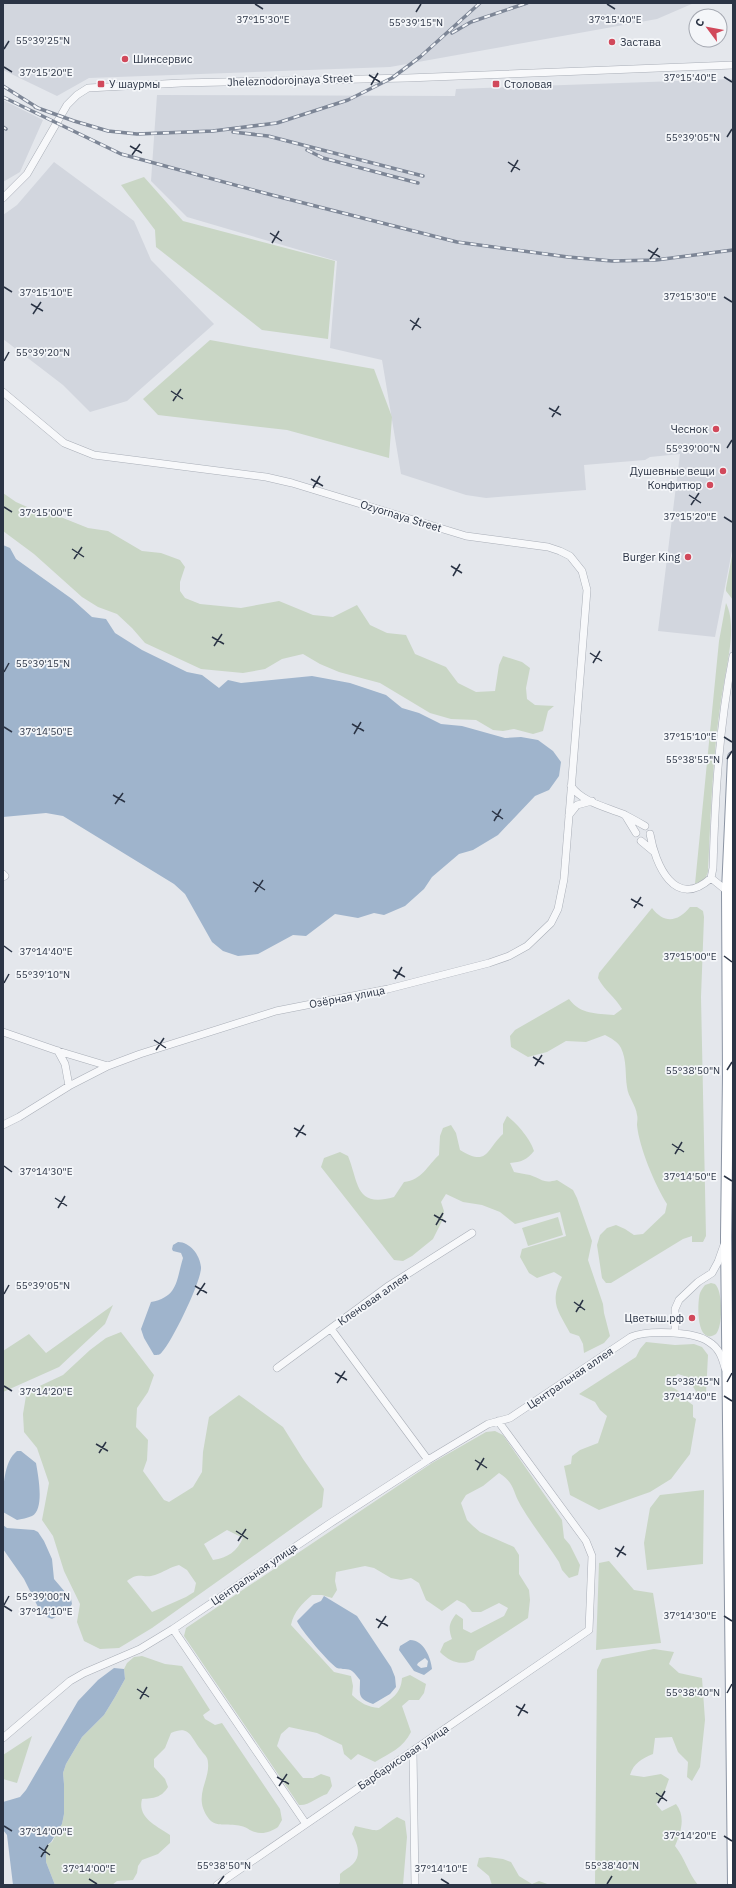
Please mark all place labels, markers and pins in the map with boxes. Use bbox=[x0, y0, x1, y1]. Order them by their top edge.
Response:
place label: Застава bbox=[620, 35, 661, 49]
marker: Застава bbox=[607, 37, 617, 47]
place label: Шинсервис bbox=[133, 52, 193, 66]
marker: Шинсервис bbox=[120, 54, 130, 64]
place label: У шаурмы bbox=[109, 77, 160, 91]
place label: Столовая bbox=[504, 77, 552, 91]
marker: У шаурмы bbox=[96, 79, 106, 89]
marker: Столовая bbox=[491, 79, 501, 89]
place label: Чеснок bbox=[671, 422, 708, 436]
marker: Чеснок bbox=[711, 424, 721, 434]
place label: Душевные вещи bbox=[630, 464, 715, 478]
marker: Душевные вещи bbox=[718, 466, 728, 476]
place label: Конфитюр bbox=[647, 478, 702, 492]
marker: Конфитюр bbox=[705, 480, 715, 490]
place label: Burger King bbox=[623, 550, 680, 564]
marker: Burger King bbox=[683, 552, 693, 562]
place label: Цветыш.рф bbox=[624, 1311, 684, 1325]
marker: Цветыш.рф bbox=[687, 1313, 697, 1323]

